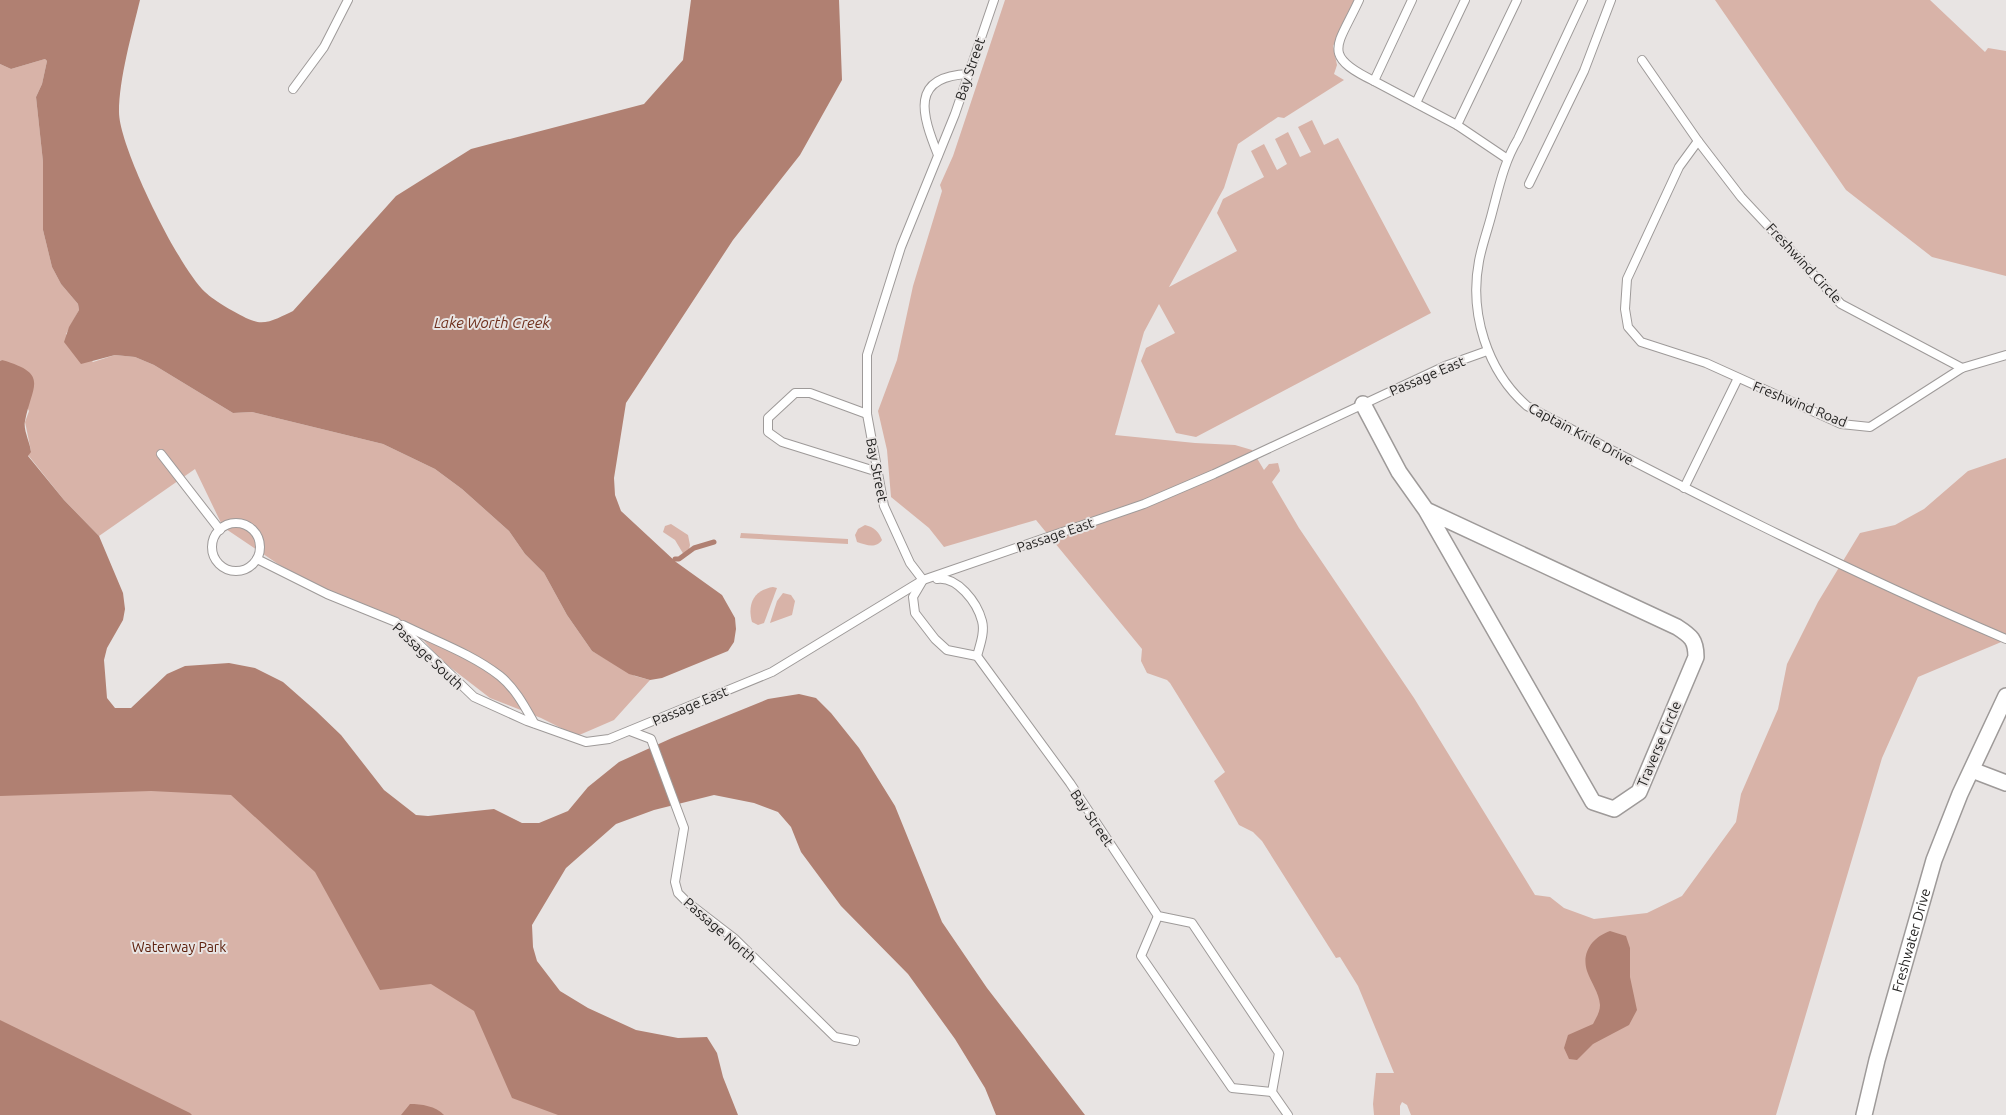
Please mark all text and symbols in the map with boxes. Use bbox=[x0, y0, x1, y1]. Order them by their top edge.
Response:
street label: Bay Street bbox=[952, 35, 988, 102]
street label: Freshwind Circle bbox=[1763, 220, 1845, 306]
water label: Lake Worth Creek bbox=[434, 314, 550, 331]
street label: Passage East bbox=[1387, 353, 1468, 399]
street label: Freshwind Road bbox=[1751, 378, 1849, 430]
street label: Captain Kirle Drive bbox=[1526, 400, 1636, 468]
street label: Bay Street bbox=[863, 437, 891, 504]
street label: Passage East bbox=[1014, 514, 1096, 556]
street label: Passage South bbox=[389, 619, 467, 693]
street label: Passage East bbox=[650, 683, 731, 729]
street label: Traverse Circle bbox=[1634, 699, 1684, 789]
street label: Bay Street bbox=[1067, 787, 1117, 850]
street label: Freshwater Drive bbox=[1889, 887, 1934, 994]
street label: Passage North bbox=[681, 894, 759, 966]
park label: Waterway Park bbox=[132, 939, 226, 955]

